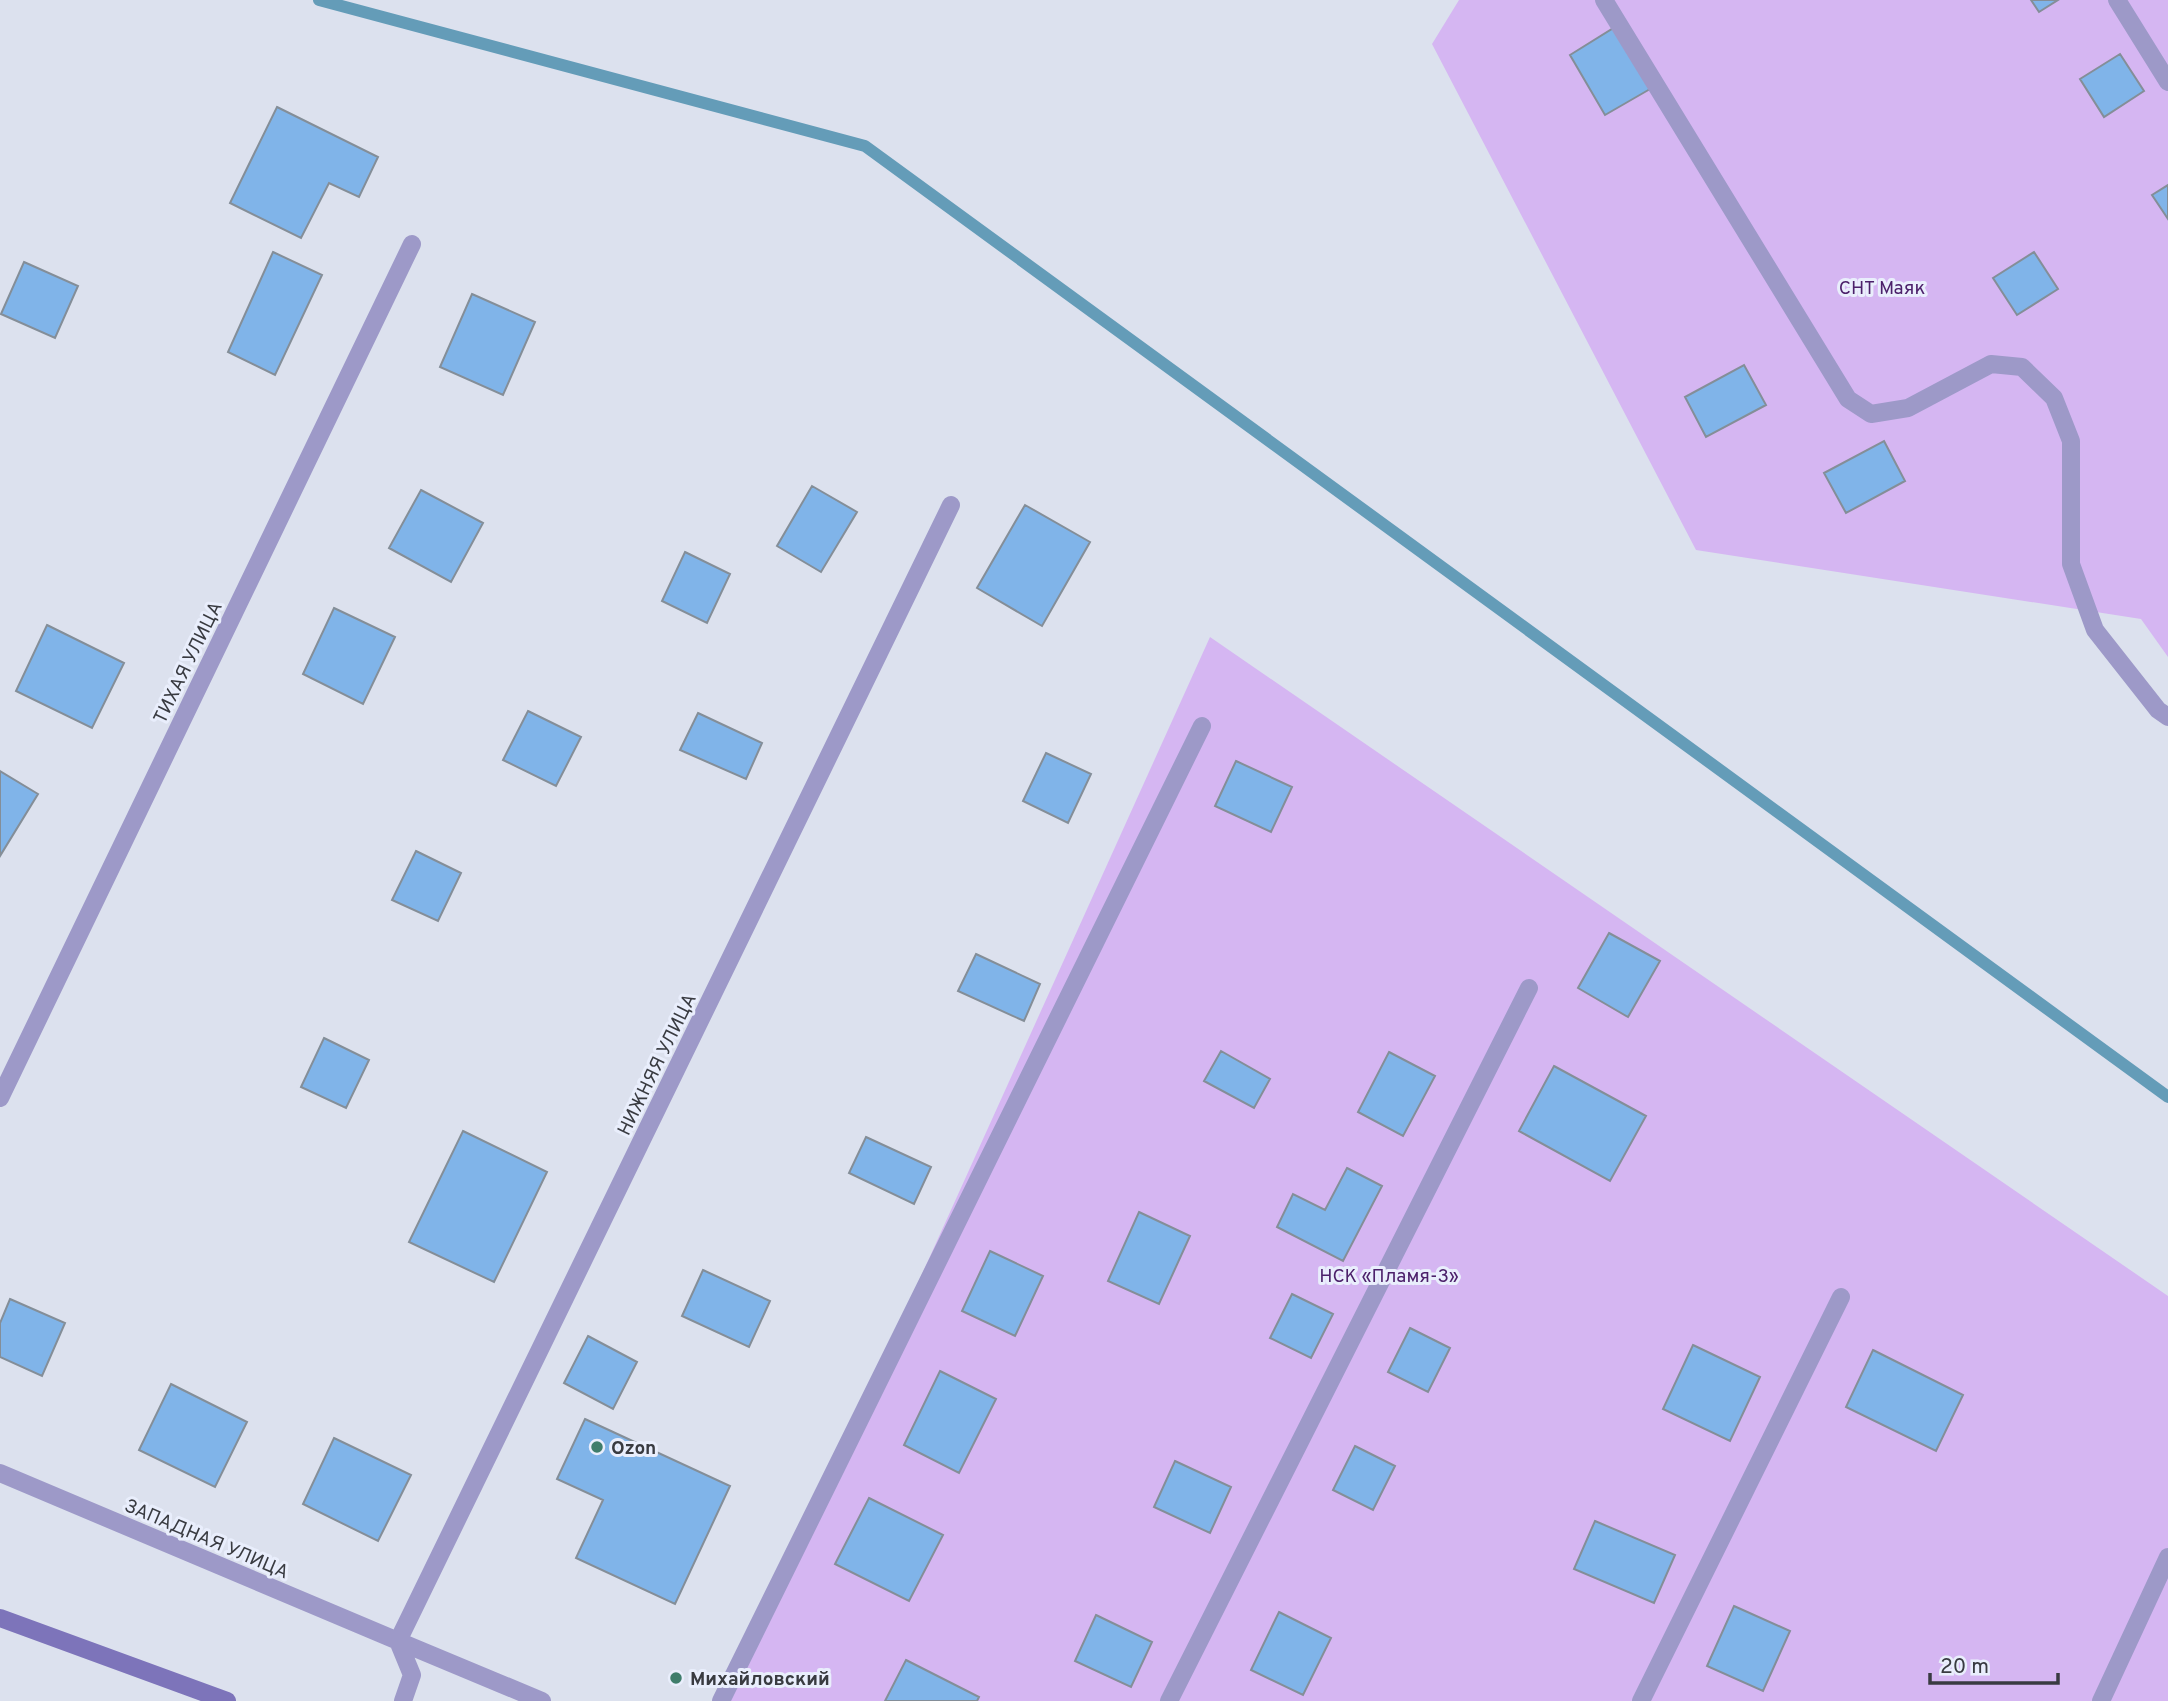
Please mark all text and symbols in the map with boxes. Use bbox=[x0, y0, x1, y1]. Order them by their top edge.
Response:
park label: СНТ Маяк bbox=[1839, 277, 1925, 301]
street label: ТИХАЯ УЛИЦА bbox=[149, 598, 229, 728]
street label: НИЖНЯЯ УЛИЦА bbox=[613, 990, 703, 1140]
park label: НСК «Пламя-3» bbox=[1319, 1265, 1459, 1289]
place label: Ozon bbox=[611, 1437, 656, 1461]
marker: Ozon bbox=[589, 1439, 605, 1455]
street label: ЗАПАДНАЯ УЛИЦА bbox=[121, 1494, 292, 1585]
scale bar bbox=[1930, 1642, 2058, 1686]
text: 20 m bbox=[1940, 1654, 1989, 1681]
place label: Михайловский bbox=[690, 1668, 830, 1692]
marker: Михайловский bbox=[668, 1670, 684, 1686]

